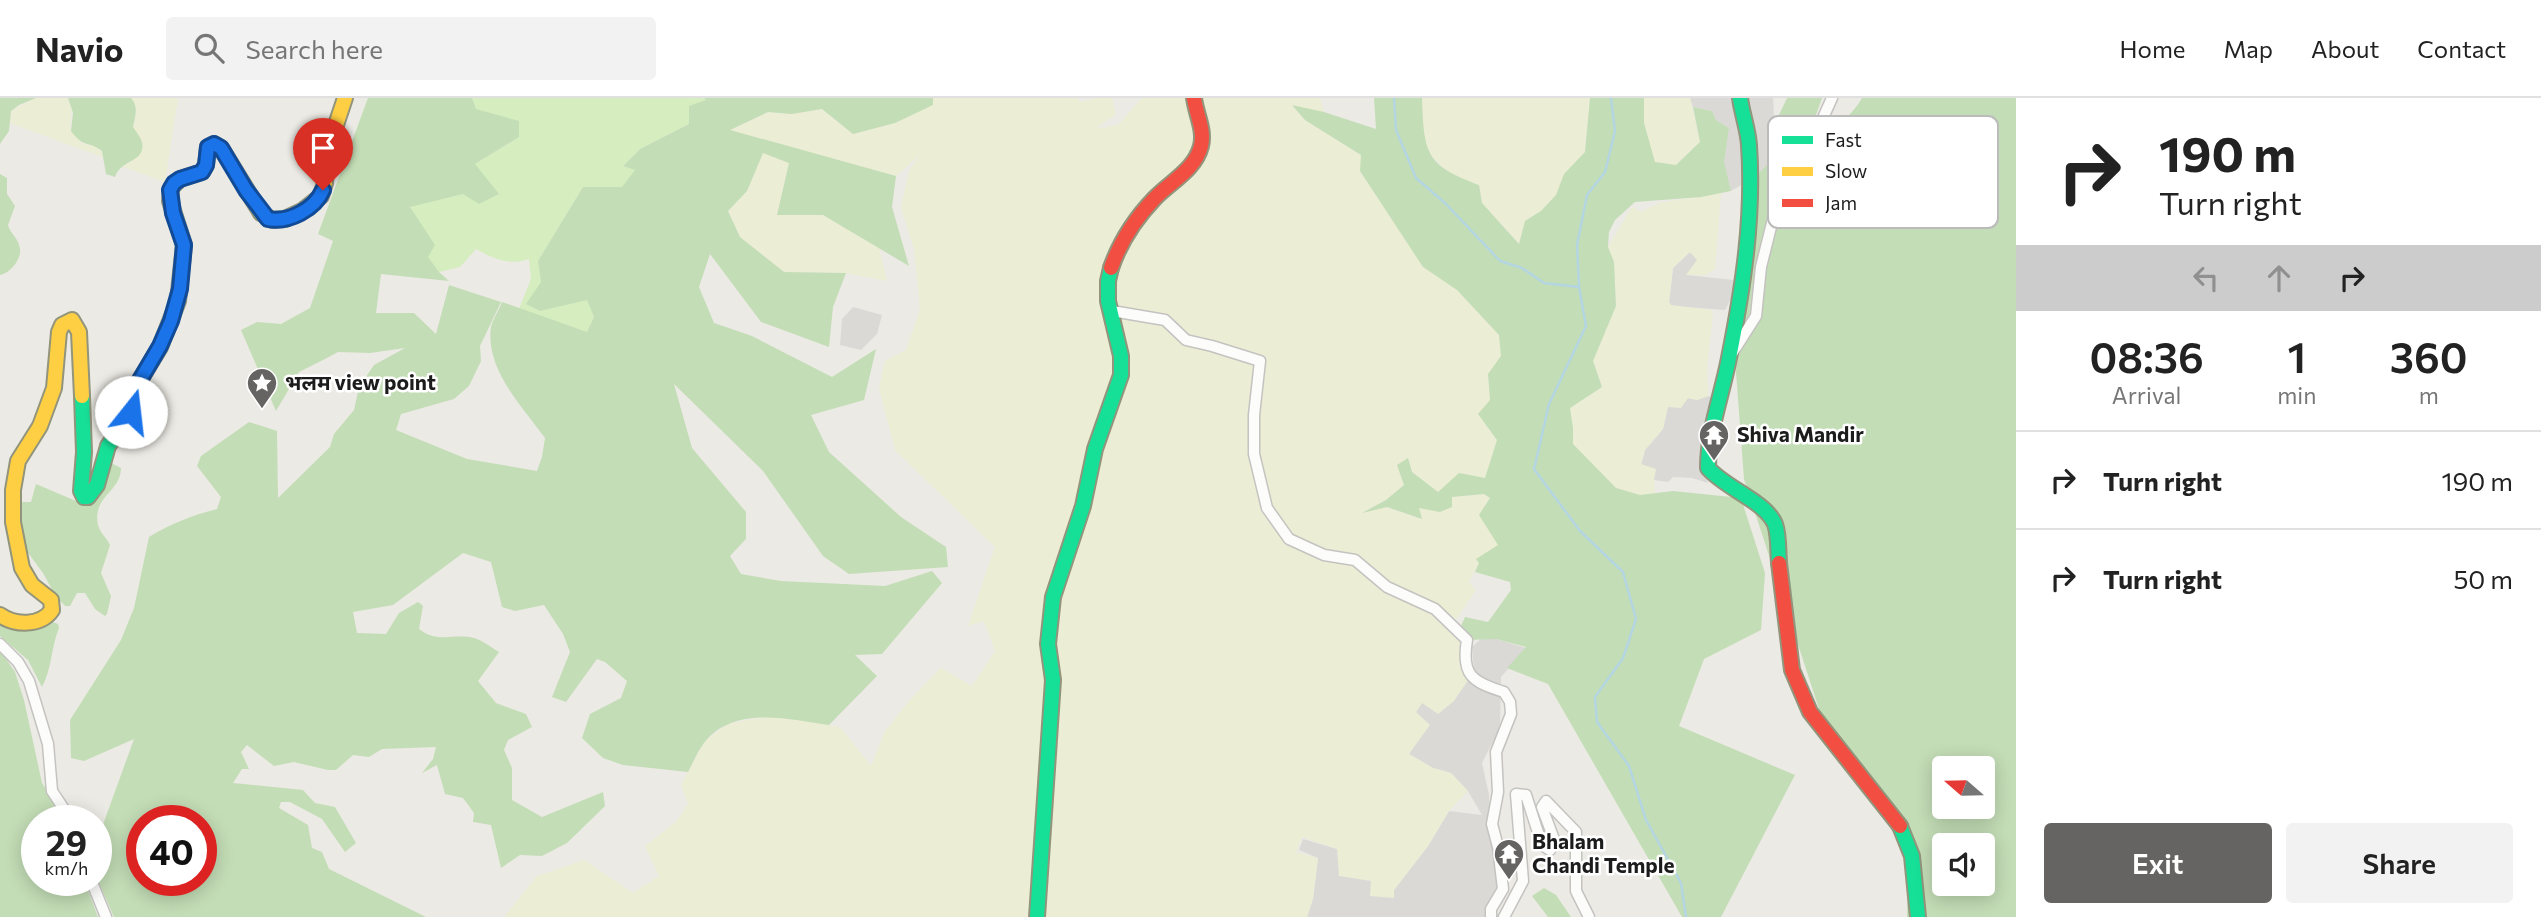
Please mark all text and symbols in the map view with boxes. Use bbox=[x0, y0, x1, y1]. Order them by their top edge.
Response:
search box bbox=[166, 17, 656, 80]
text: Navio bbox=[35, 28, 124, 69]
icon: search bbox=[190, 29, 228, 67]
text: Search here bbox=[246, 33, 383, 64]
text: Home bbox=[2120, 34, 2186, 63]
text: Map bbox=[2224, 34, 2273, 63]
text: About bbox=[2311, 34, 2379, 63]
text: Contact bbox=[2417, 34, 2506, 63]
legend bbox=[1768, 116, 1998, 228]
pin bbox=[293, 118, 353, 190]
text: 190 m bbox=[2159, 122, 2296, 182]
icon: right bbox=[2044, 126, 2135, 217]
text: Fast bbox=[1825, 128, 1862, 151]
icon: arrive bbox=[304, 129, 342, 167]
text: Slow bbox=[1825, 159, 1867, 182]
text: Turn right bbox=[2159, 182, 2302, 222]
text: Jam bbox=[1825, 191, 1857, 214]
icon: left bbox=[2187, 259, 2225, 297]
icon: ahead bbox=[2260, 259, 2298, 297]
icon: right bbox=[2333, 259, 2371, 297]
text: 08:36 bbox=[2089, 330, 2204, 382]
text: 1 bbox=[2287, 330, 2306, 382]
text: 360 bbox=[2390, 330, 2468, 382]
place icon: भलम view point bbox=[245, 366, 279, 410]
place label: भलम view point bbox=[285, 369, 436, 394]
position arrow bbox=[94, 375, 168, 449]
text: Arrival bbox=[2112, 381, 2181, 409]
text: min bbox=[2277, 381, 2316, 409]
text: m bbox=[2419, 381, 2439, 409]
temple icon: Shiva Mandir bbox=[1697, 418, 1731, 462]
place label: Shiva Mandir bbox=[1737, 421, 1864, 446]
icon: right bbox=[2044, 461, 2082, 499]
text: Turn right bbox=[2103, 465, 2222, 496]
text: 190 m bbox=[2441, 465, 2513, 496]
icon: right bbox=[2044, 559, 2082, 597]
text: Turn right bbox=[2103, 563, 2222, 594]
text: 50 m bbox=[2453, 563, 2513, 594]
north arrow bbox=[1932, 756, 1995, 819]
map controls bbox=[1932, 756, 1995, 896]
speed limit sign: 40 bbox=[126, 805, 217, 896]
text: 29 bbox=[46, 820, 87, 863]
button: Exit bbox=[2044, 823, 2272, 903]
button: Share bbox=[2286, 823, 2513, 903]
place label: Bhalam Chandi Temple bbox=[1532, 828, 1674, 877]
button: sound bbox=[1932, 833, 1995, 896]
temple icon: Bhalam Chandi Temple bbox=[1492, 837, 1526, 881]
text: km/h bbox=[45, 857, 88, 879]

